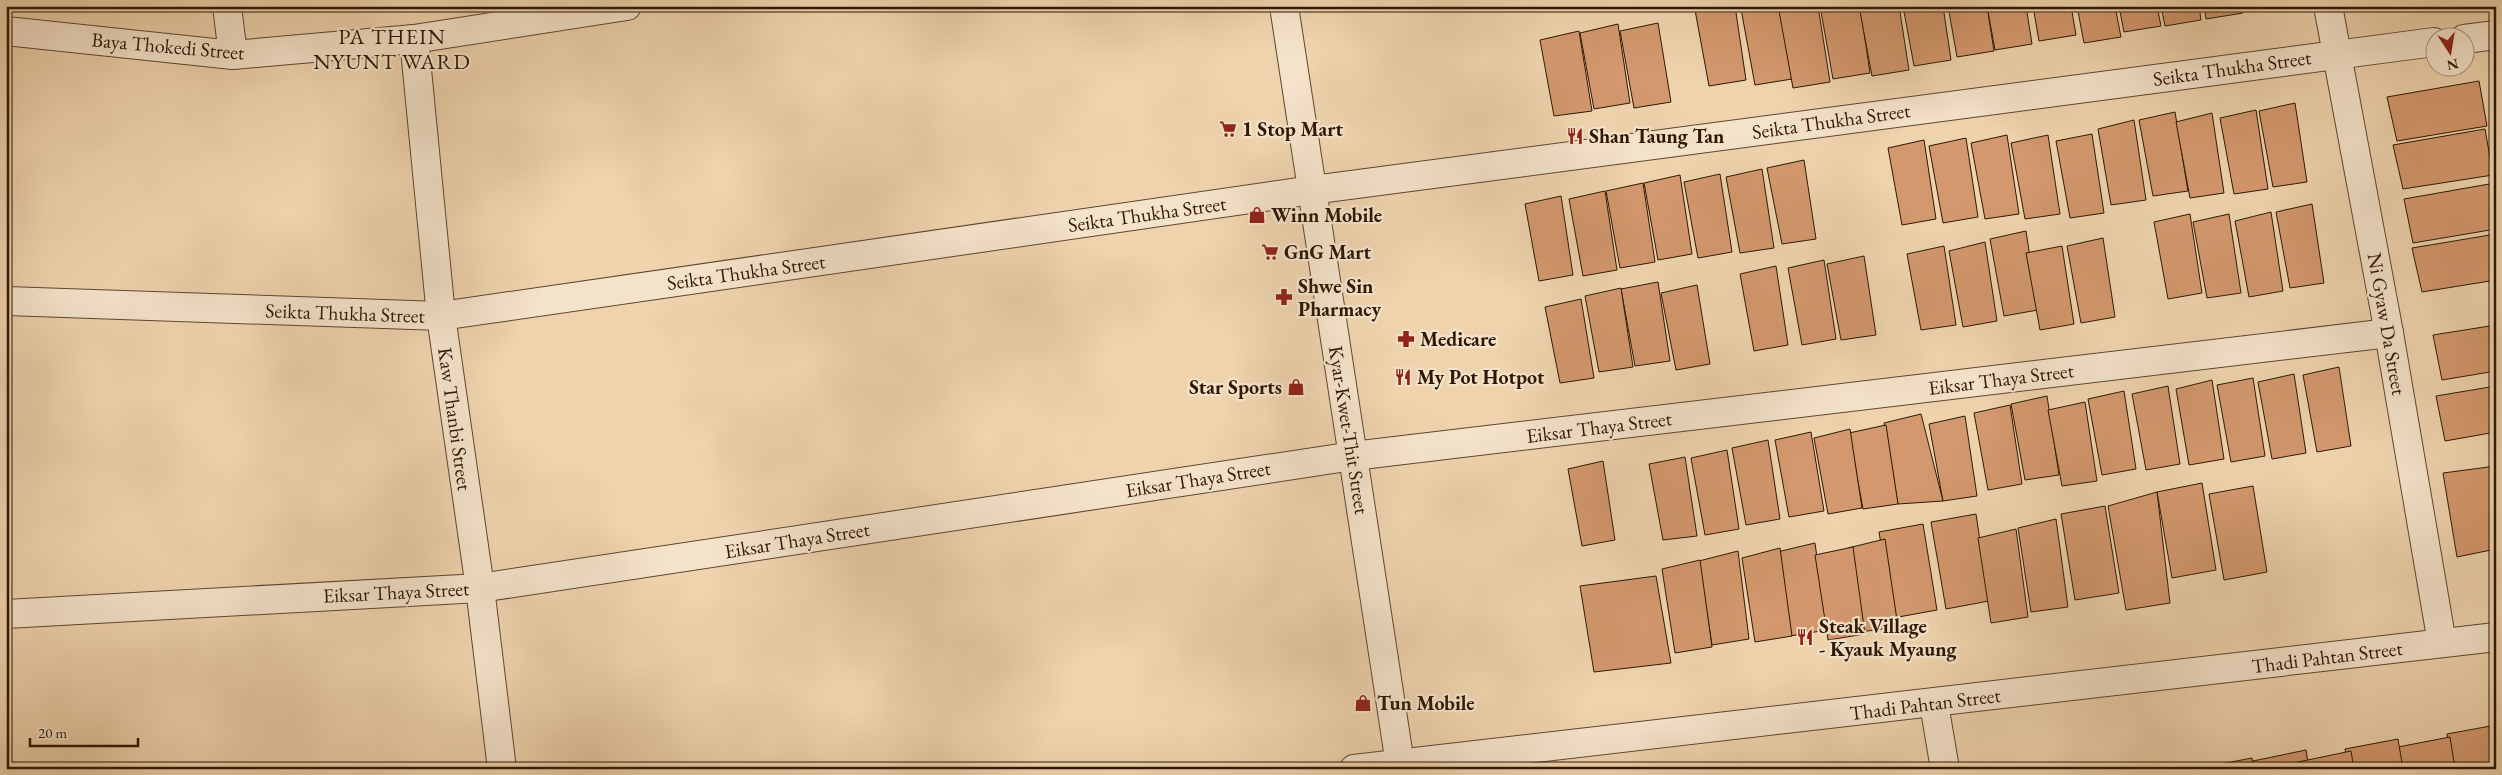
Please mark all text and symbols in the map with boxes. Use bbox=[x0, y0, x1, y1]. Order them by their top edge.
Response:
district label: PA THEIN NYUNT WARD bbox=[313, 22, 471, 76]
street label: Baya Thokedi Street bbox=[91, 26, 246, 66]
north arrow bbox=[2424, 28, 2474, 78]
street label: Seikta Thukha Street bbox=[2151, 44, 2313, 92]
text: N bbox=[2445, 55, 2460, 75]
street label: Seikta Thukha Street bbox=[1750, 97, 1912, 145]
place label: 1 Stop Mart bbox=[1242, 116, 1343, 142]
supermarket icon: 1 Stop Mart bbox=[1218, 119, 1238, 139]
place label: Shan Taung Tan bbox=[1589, 123, 1724, 149]
restaurant icon: Shan Taung Tan bbox=[1565, 126, 1585, 146]
street label: Seikta Thukha Street bbox=[1066, 190, 1228, 238]
place label: Winn Mobile bbox=[1271, 202, 1382, 228]
shop icon: Winn Mobile bbox=[1247, 205, 1267, 225]
place label: GnG Mart bbox=[1284, 239, 1372, 265]
supermarket icon: GnG Mart bbox=[1260, 242, 1280, 262]
street label: Seikta Thukha Street bbox=[665, 248, 827, 296]
street label: Ni Gyaw Da Street bbox=[2362, 251, 2412, 398]
place label: Shwe Sin Pharmacy bbox=[1298, 273, 1381, 322]
pharmacy icon: Shwe Sin Pharmacy bbox=[1274, 287, 1294, 307]
street label: Seikta Thukha Street bbox=[265, 297, 426, 329]
place label: Medicare bbox=[1420, 326, 1496, 352]
pharmacy icon: Medicare bbox=[1396, 329, 1416, 349]
street label: Kyar-Kwet-Thit Street bbox=[1323, 344, 1375, 517]
street label: Kaw Thanbi Street bbox=[432, 346, 478, 493]
street label: Eiksar Thaya Street bbox=[1927, 357, 2076, 401]
place label: My Pot Hotpot bbox=[1417, 364, 1545, 390]
restaurant icon: My Pot Hotpot bbox=[1393, 367, 1413, 387]
place label: Star Sports bbox=[1189, 374, 1282, 400]
shop icon: Star Sports bbox=[1286, 377, 1306, 397]
street label: Eiksar Thaya Street bbox=[1525, 405, 1674, 449]
street label: Eiksar Thaya Street bbox=[1124, 455, 1273, 503]
street label: Eiksar Thaya Street bbox=[723, 516, 872, 564]
street label: Eiksar Thaya Street bbox=[322, 575, 471, 609]
place label: Steak Village - Kyauk Myaung bbox=[1819, 613, 1958, 662]
restaurant icon: Steak Village - Kyauk Myaung bbox=[1795, 627, 1815, 647]
street label: Thadi Pahtan Street bbox=[2250, 635, 2405, 679]
street label: Thadi Pahtan Street bbox=[1848, 682, 2003, 726]
place label: Tun Mobile bbox=[1377, 690, 1475, 716]
shop icon: Tun Mobile bbox=[1353, 693, 1373, 713]
scale bar bbox=[30, 715, 138, 747]
text: 20 m bbox=[38, 723, 67, 742]

